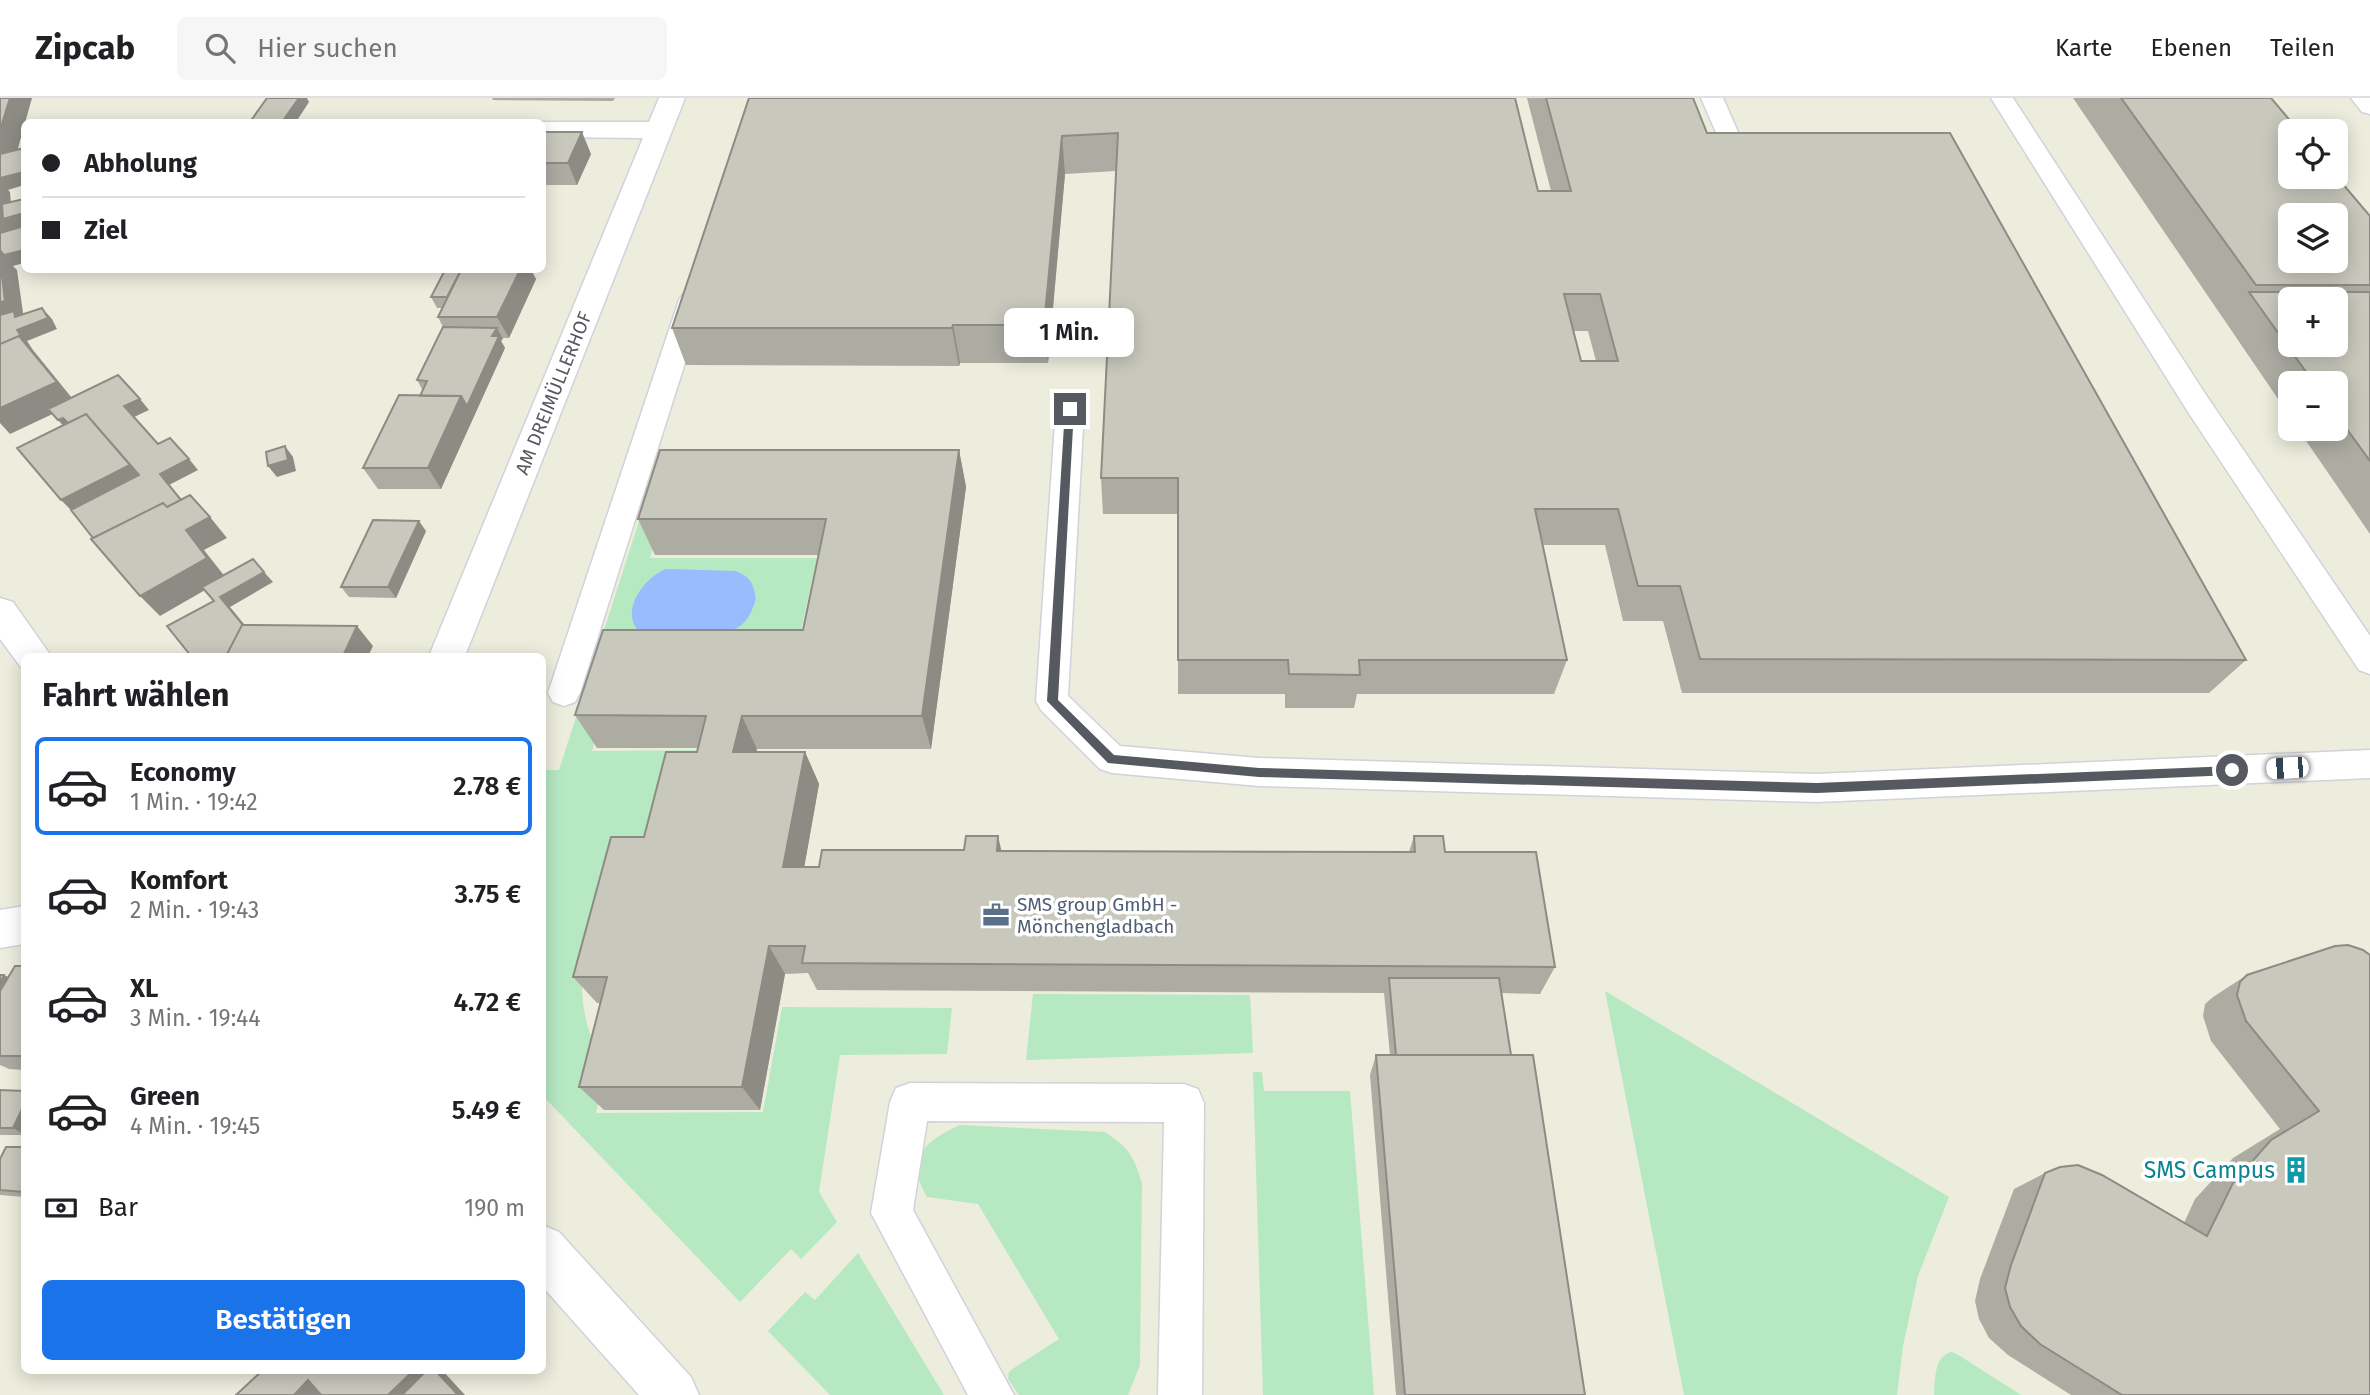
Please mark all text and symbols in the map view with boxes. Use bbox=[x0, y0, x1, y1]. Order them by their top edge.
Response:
search box bbox=[177, 17, 667, 80]
text: Zipcab bbox=[35, 28, 135, 68]
icon: search bbox=[201, 29, 239, 67]
text: Hier suchen bbox=[257, 33, 398, 64]
text: Karte bbox=[2055, 34, 2113, 62]
text: Ebenen bbox=[2151, 34, 2232, 62]
text: Teilen bbox=[2270, 34, 2335, 62]
map controls bbox=[2278, 119, 2348, 441]
button: locate bbox=[2278, 119, 2348, 189]
text: Abholung bbox=[84, 148, 197, 179]
button: layers bbox=[2278, 203, 2348, 273]
text: Ziel bbox=[84, 215, 128, 246]
button: + bbox=[2278, 287, 2348, 357]
street label: AM DREIMÜLLERHOF bbox=[510, 308, 597, 478]
callout: 1 Min. bbox=[1005, 308, 1135, 356]
text: 1 Min. bbox=[1039, 318, 1099, 346]
button: − bbox=[2278, 371, 2348, 441]
route end bbox=[1054, 393, 1086, 425]
text: Fahrt wählen bbox=[42, 676, 229, 714]
route start bbox=[2216, 754, 2248, 786]
icon: car bbox=[46, 755, 109, 818]
car bbox=[2266, 756, 2309, 780]
text: Economy bbox=[130, 757, 236, 788]
text: 2.78 € bbox=[453, 771, 521, 802]
text: 1 Min. · 19:42 bbox=[130, 788, 258, 816]
icon: car bbox=[46, 863, 109, 926]
text: Komfort bbox=[130, 865, 228, 896]
text: 3.75 € bbox=[454, 879, 521, 910]
place label: SMS group GmbH - Mönchengladbach bbox=[1017, 893, 1177, 938]
text: 2 Min. · 19:43 bbox=[130, 896, 259, 924]
office icon: SMS group GmbH - Mönchengladbach bbox=[981, 900, 1011, 930]
icon: car bbox=[46, 971, 109, 1034]
text: XL bbox=[130, 973, 158, 1004]
text: 4.72 € bbox=[454, 987, 521, 1018]
text: 3 Min. · 19:44 bbox=[130, 1004, 261, 1032]
icon: car bbox=[46, 1079, 109, 1142]
text: Green bbox=[130, 1081, 200, 1112]
text: 5.49 € bbox=[452, 1095, 521, 1126]
text: 4 Min. · 19:45 bbox=[130, 1112, 260, 1140]
building icon: SMS Campus bbox=[2281, 1155, 2311, 1185]
place label: SMS Campus bbox=[2144, 1156, 2275, 1184]
icon: cash bbox=[42, 1189, 80, 1227]
text: Bar bbox=[98, 1192, 138, 1223]
text: 190 m bbox=[464, 1194, 525, 1222]
button: Bestätigen bbox=[42, 1280, 525, 1360]

